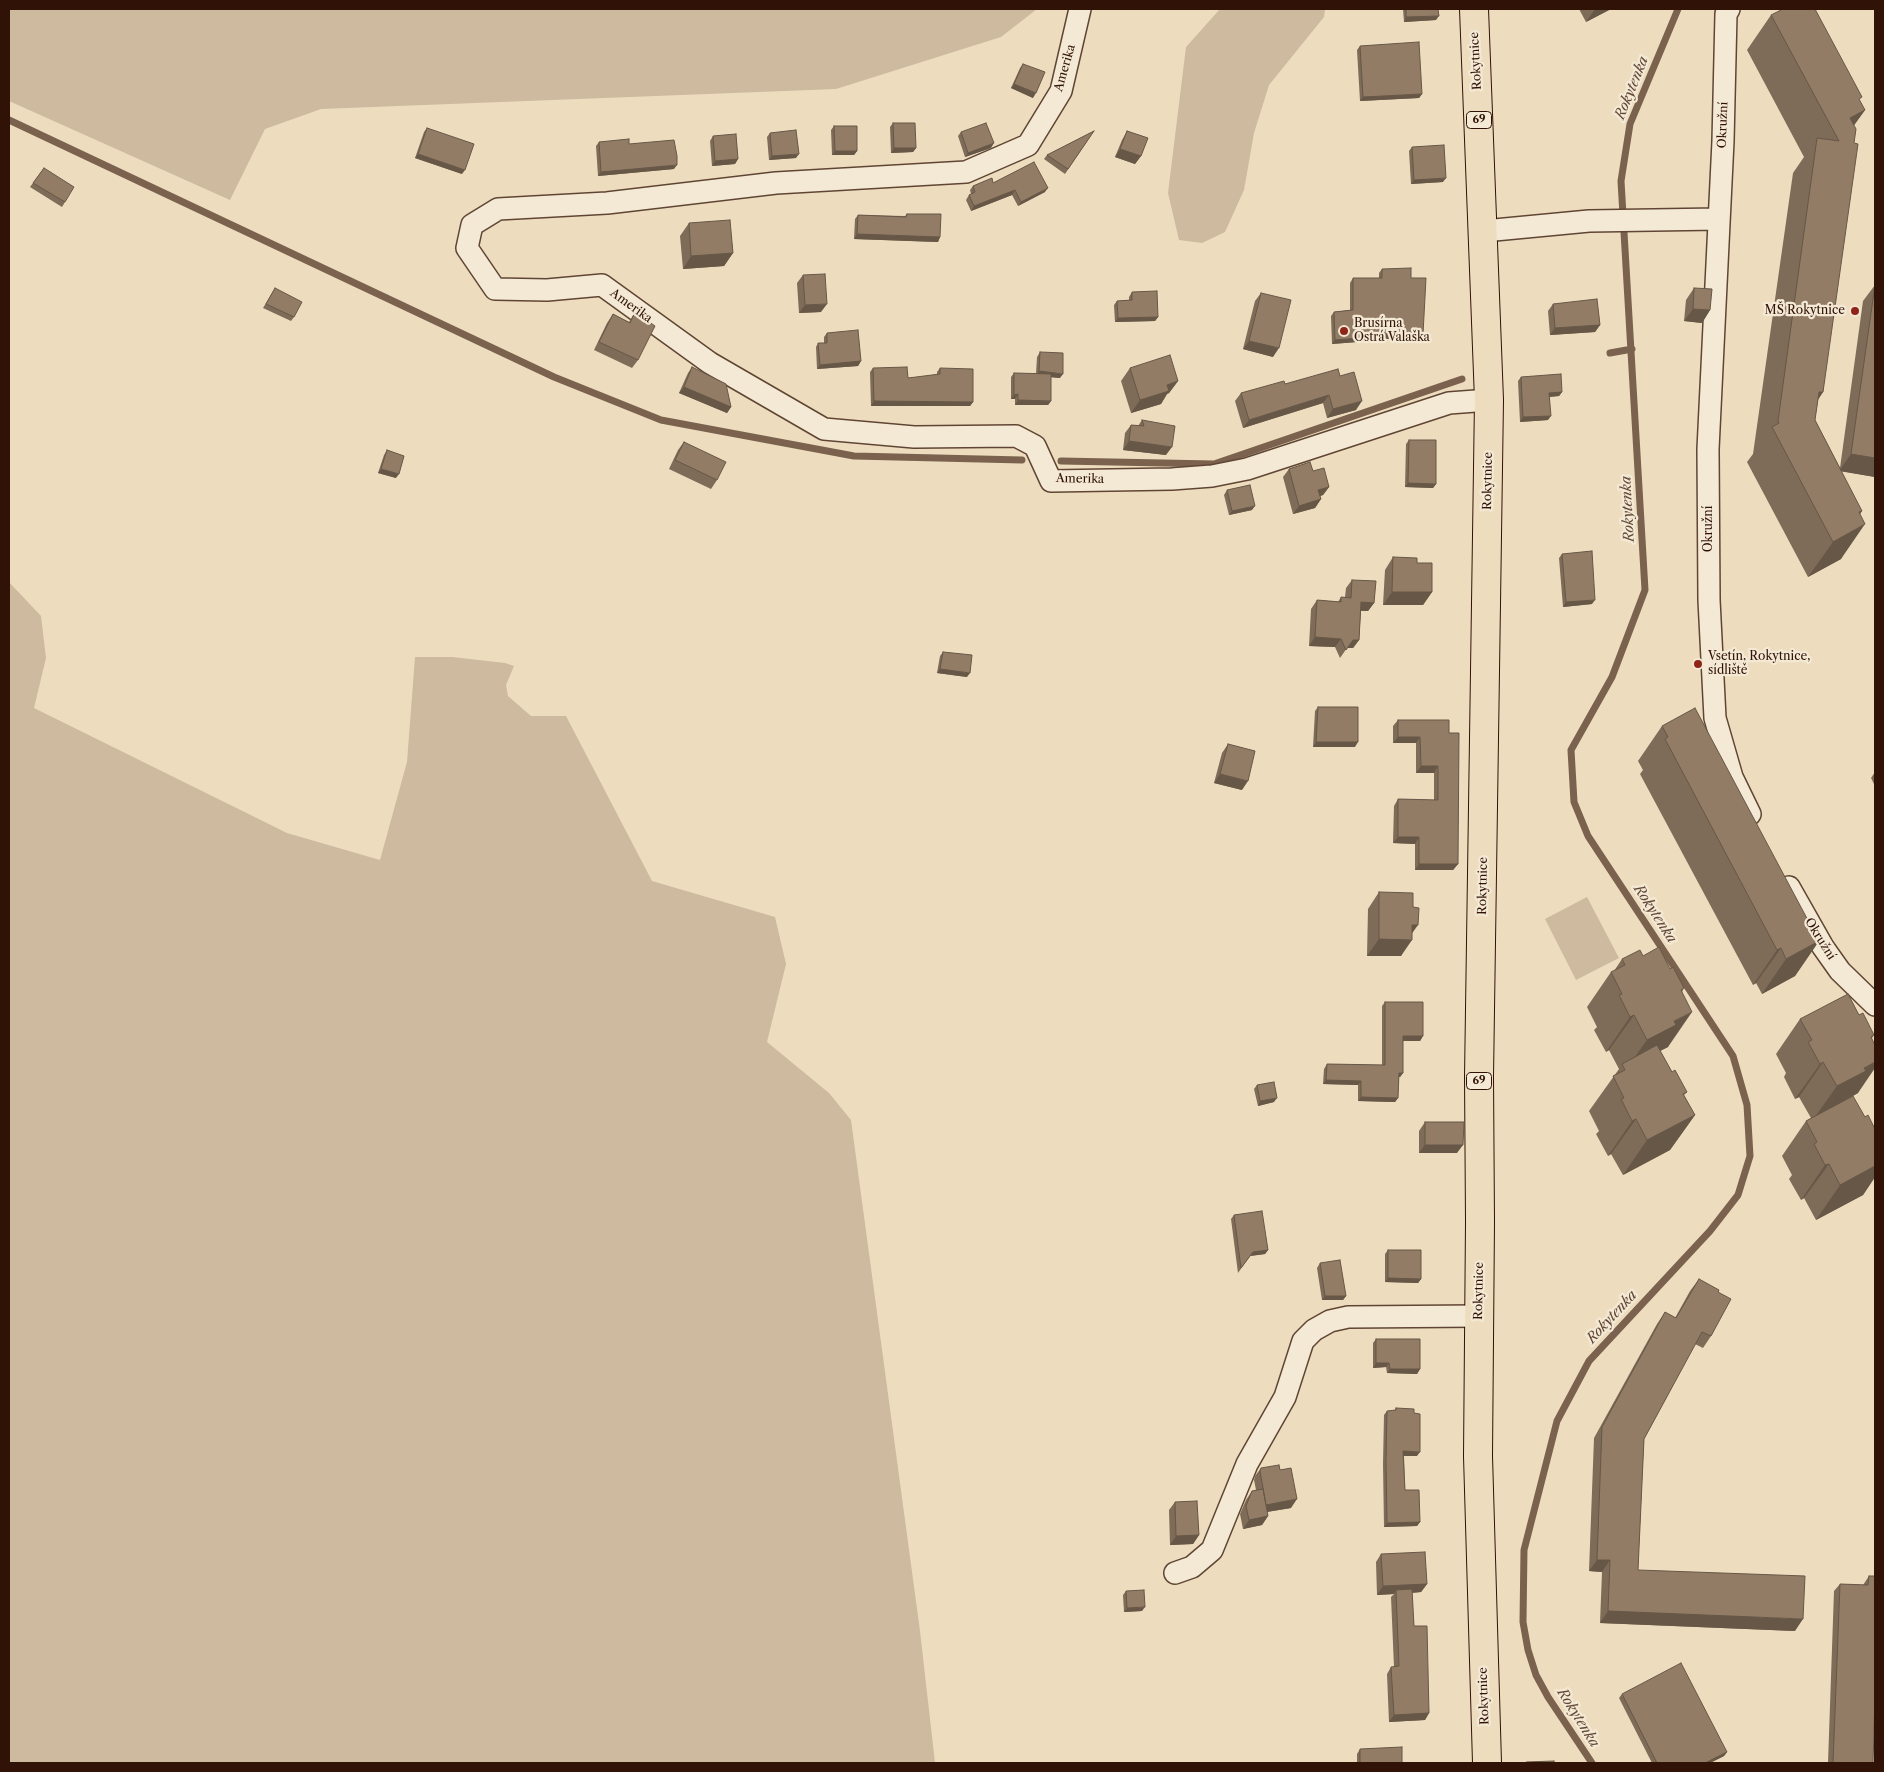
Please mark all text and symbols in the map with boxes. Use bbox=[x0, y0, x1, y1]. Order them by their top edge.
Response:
street label: Rokytnice bbox=[1467, 32, 1485, 90]
street label: Amerika bbox=[1051, 43, 1079, 93]
water label: Rokytenka bbox=[1612, 54, 1652, 122]
street label: Okružní bbox=[1715, 101, 1731, 149]
road number: 69 bbox=[1466, 112, 1492, 128]
street label: Amerika bbox=[607, 286, 655, 326]
place label: MŠ Rokytnice bbox=[1765, 304, 1845, 318]
marker: MŠ Rokytnice bbox=[1849, 305, 1861, 317]
place label: Brusírna Ostrá Valaška bbox=[1354, 317, 1430, 345]
marker: Brusírna Ostrá Valaška bbox=[1338, 325, 1350, 337]
street label: Rokytnice bbox=[1480, 452, 1496, 510]
street label: Amerika bbox=[1056, 471, 1104, 487]
water label: Rokytenka bbox=[1618, 476, 1638, 542]
street label: Okružní bbox=[1702, 506, 1716, 552]
place label: Vsetín, Rokytnice, sídliště bbox=[1708, 650, 1810, 678]
marker: Vsetín, Rokytnice, sídliště bbox=[1692, 658, 1704, 670]
street label: Rokytnice bbox=[1475, 857, 1491, 915]
water label: Rokytenka bbox=[1630, 882, 1680, 946]
street label: Okružní bbox=[1802, 915, 1838, 963]
road number: 69 bbox=[1466, 1072, 1492, 1090]
street label: Rokytnice bbox=[1471, 1262, 1487, 1320]
water label: Rokytenka bbox=[1583, 1287, 1641, 1347]
street label: Rokytnice bbox=[1476, 1667, 1492, 1725]
water label: Rokytenka bbox=[1553, 1685, 1603, 1751]

